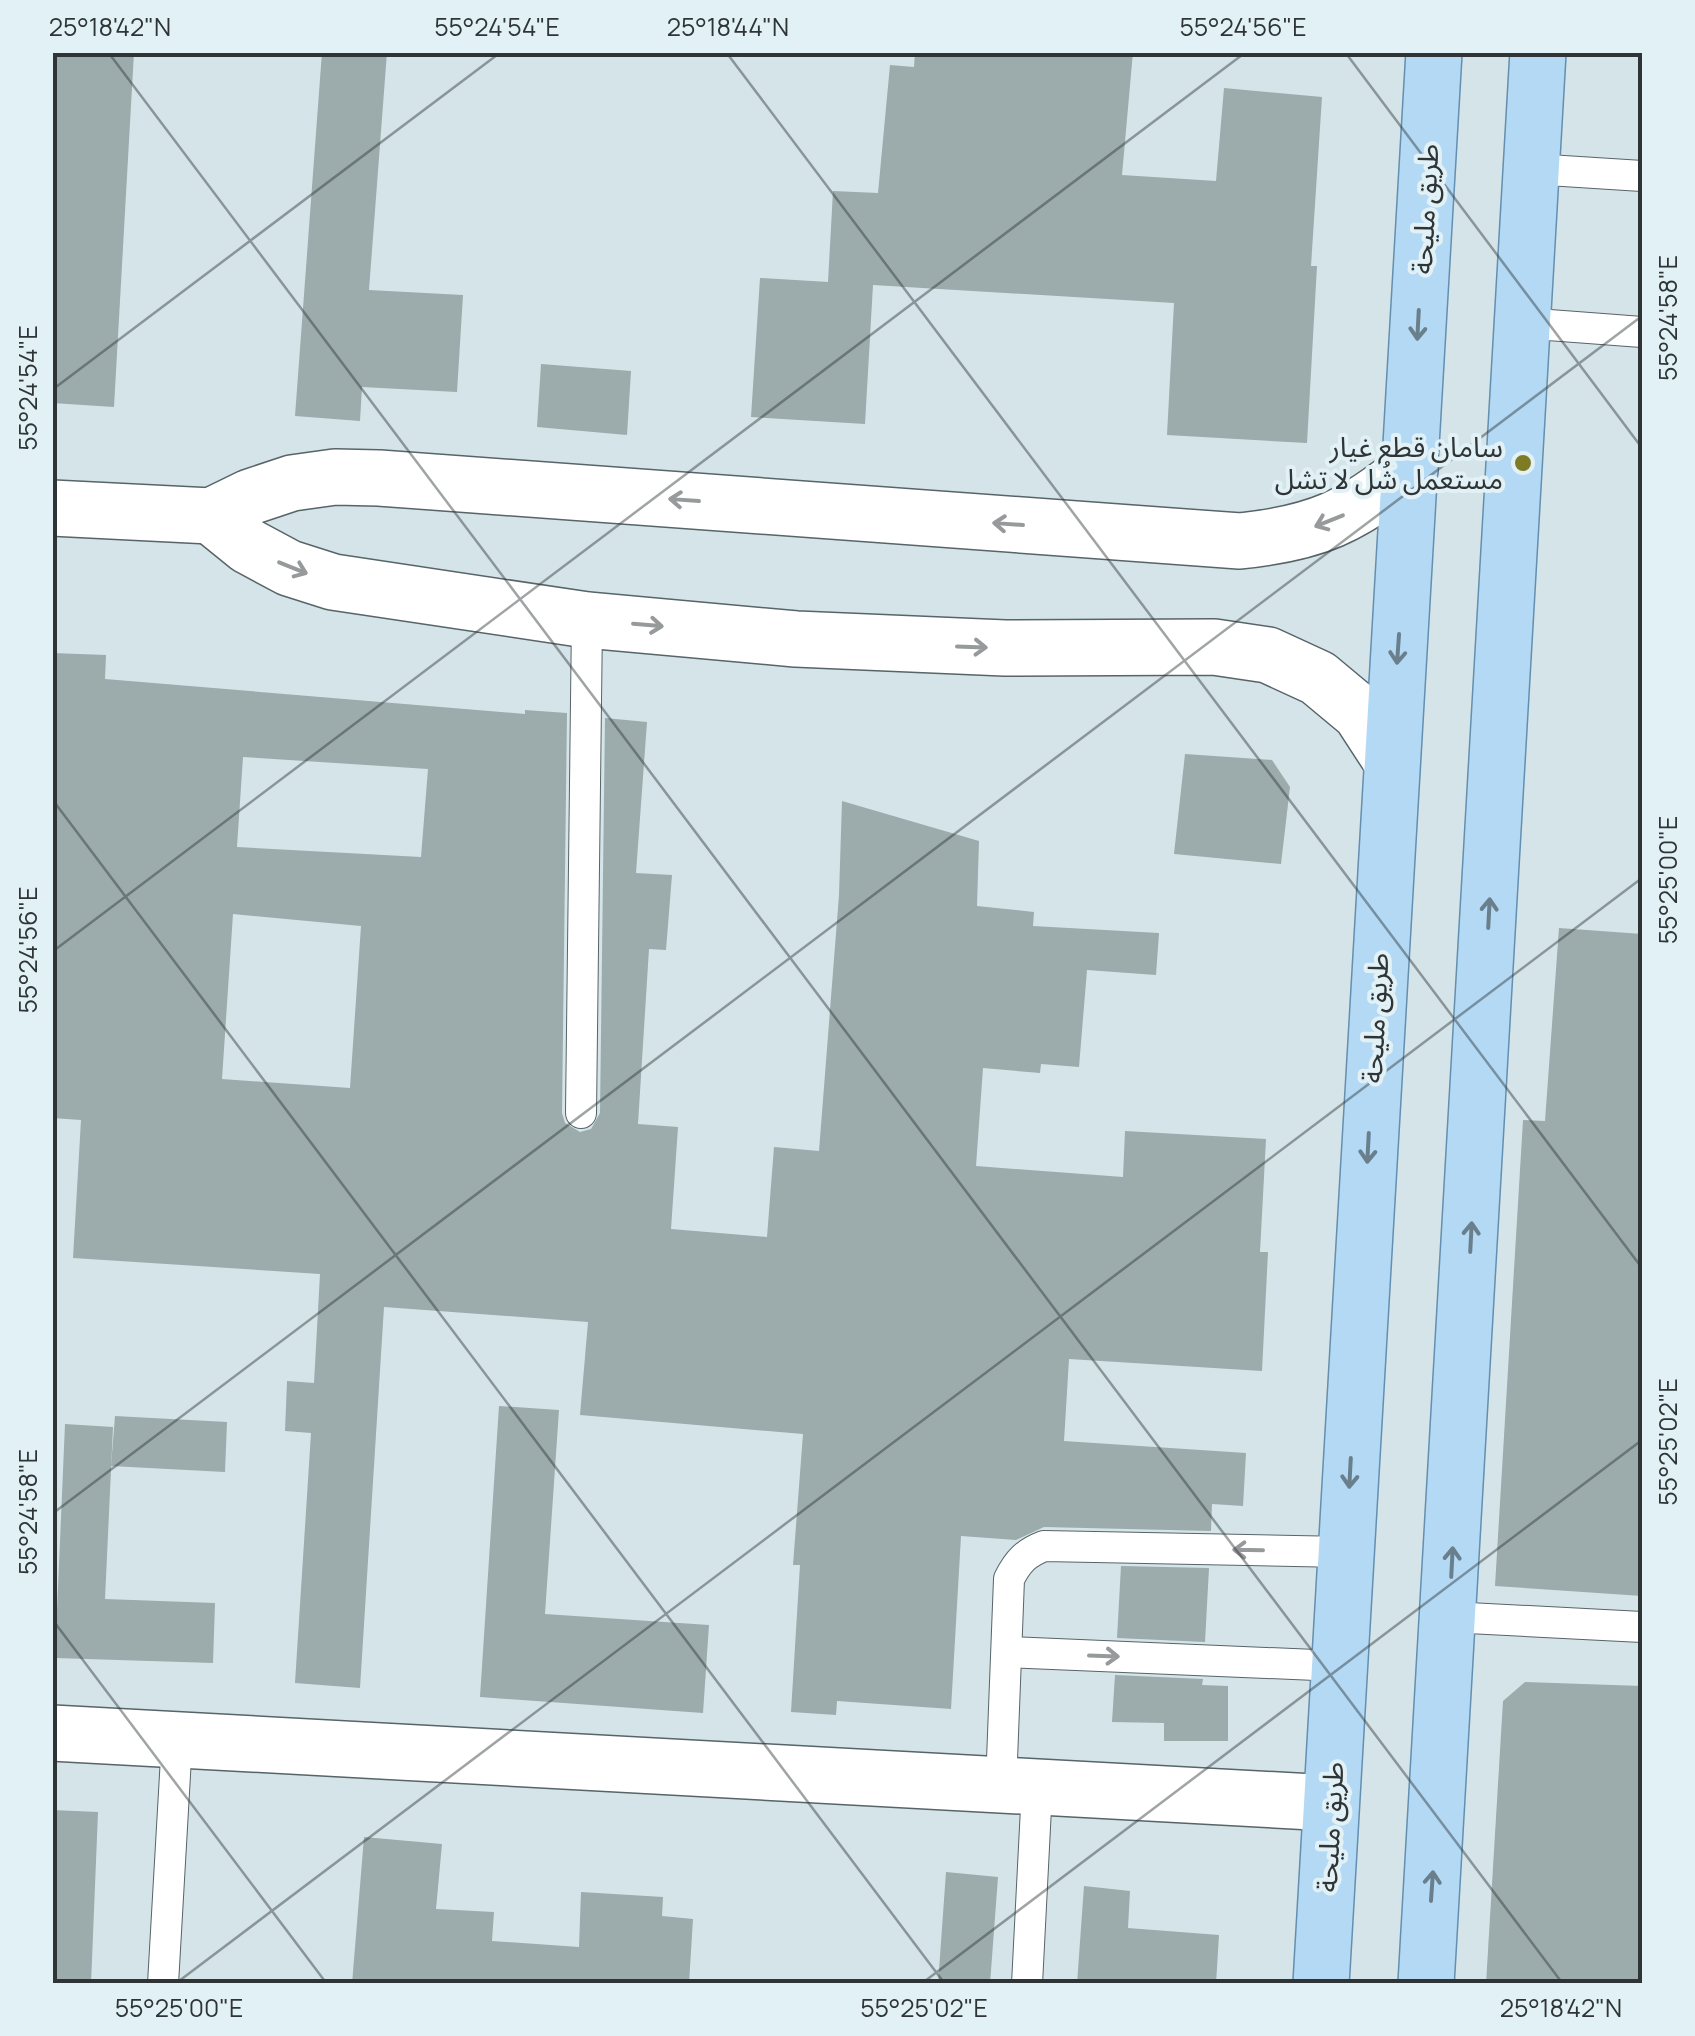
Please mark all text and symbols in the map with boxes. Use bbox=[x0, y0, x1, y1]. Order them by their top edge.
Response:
text: 25°18'42"N bbox=[49, 9, 171, 44]
text: 55°24'54"E bbox=[434, 9, 560, 44]
text: 25°18'44"N bbox=[667, 9, 789, 44]
text: 55°24'56"E bbox=[1179, 9, 1307, 44]
street label: طريق مليحة bbox=[1402, 143, 1446, 275]
text: 55°24'58"E bbox=[1650, 255, 1685, 381]
one-way arrow bbox=[1408, 308, 1427, 340]
text: 55°24'54"E bbox=[10, 325, 45, 451]
place label: سامان قطع غيار مستعمل شُل لا تشل bbox=[1275, 427, 1503, 497]
marker: سامان قطع غيار مستعمل شُل لا تشل bbox=[1512, 452, 1534, 474]
one-way arrow bbox=[668, 491, 700, 510]
one-way arrow bbox=[992, 514, 1024, 533]
one-way arrow bbox=[1314, 514, 1345, 532]
one-way arrow bbox=[277, 560, 308, 578]
one-way arrow bbox=[631, 616, 663, 635]
one-way arrow bbox=[1388, 632, 1407, 664]
one-way arrow bbox=[955, 637, 987, 656]
text: 55°25'00"E bbox=[1650, 816, 1685, 944]
text: 55°24'56"E bbox=[10, 886, 45, 1014]
one-way arrow bbox=[1480, 897, 1499, 929]
street label: طريق مليحة bbox=[1352, 952, 1396, 1084]
one-way arrow bbox=[1358, 1131, 1377, 1164]
one-way arrow bbox=[1462, 1222, 1481, 1254]
text: 55°25'02"E bbox=[1650, 1378, 1685, 1506]
text: 55°24'58"E bbox=[10, 1449, 45, 1575]
one-way arrow bbox=[1340, 1456, 1359, 1488]
one-way arrow bbox=[1232, 1541, 1264, 1560]
one-way arrow bbox=[1443, 1546, 1462, 1578]
one-way arrow bbox=[1087, 1647, 1120, 1666]
street label: طريق مليحة bbox=[1307, 1761, 1351, 1893]
one-way arrow bbox=[1423, 1871, 1442, 1903]
text: 55°25'00"E bbox=[115, 1990, 243, 2025]
text: 55°25'02"E bbox=[860, 1990, 988, 2025]
text: 25°18'42"N bbox=[1500, 1990, 1622, 2025]

